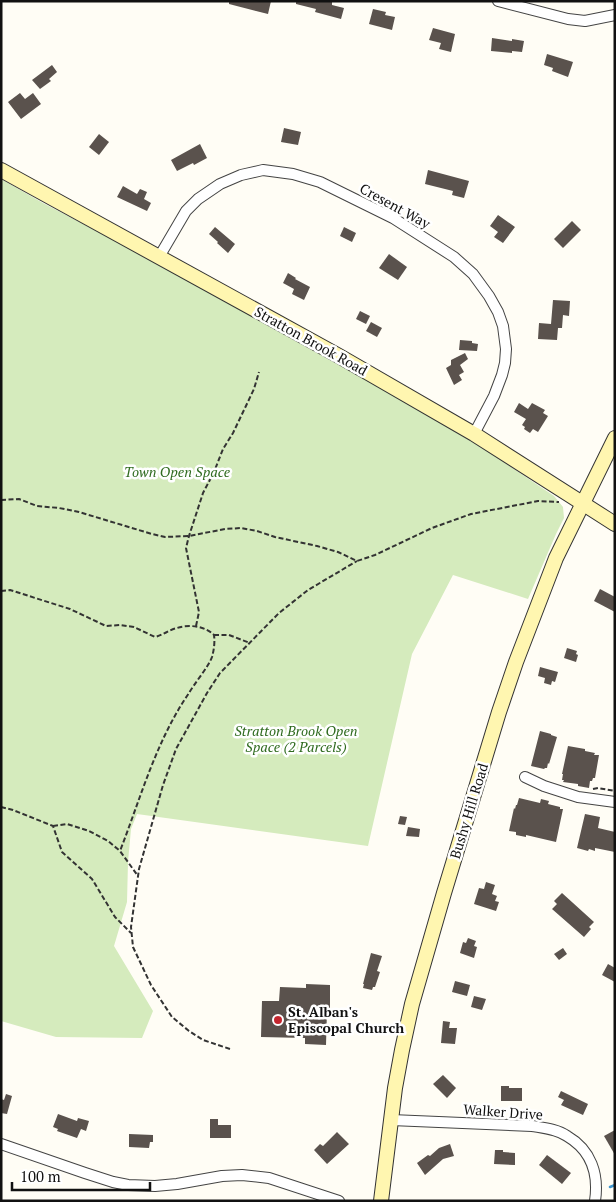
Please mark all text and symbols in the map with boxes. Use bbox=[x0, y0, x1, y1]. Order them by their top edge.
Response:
street label: Cresent Way bbox=[357, 178, 435, 233]
street label: Stratton Brook Road bbox=[251, 302, 371, 380]
park label: Town Open Space bbox=[124, 462, 231, 481]
park label: Stratton Brook Open Space (2 Parcels) bbox=[234, 721, 358, 756]
street label: Bushy Hill Road bbox=[445, 761, 492, 861]
place label: St. Alban's Episcopal Church bbox=[288, 1002, 404, 1037]
marker: St. Alban's Episcopal Church bbox=[272, 1014, 284, 1026]
street label: Walker Drive bbox=[463, 1099, 543, 1124]
scale bar bbox=[12, 1160, 150, 1192]
text: 100 m bbox=[20, 1166, 61, 1186]

